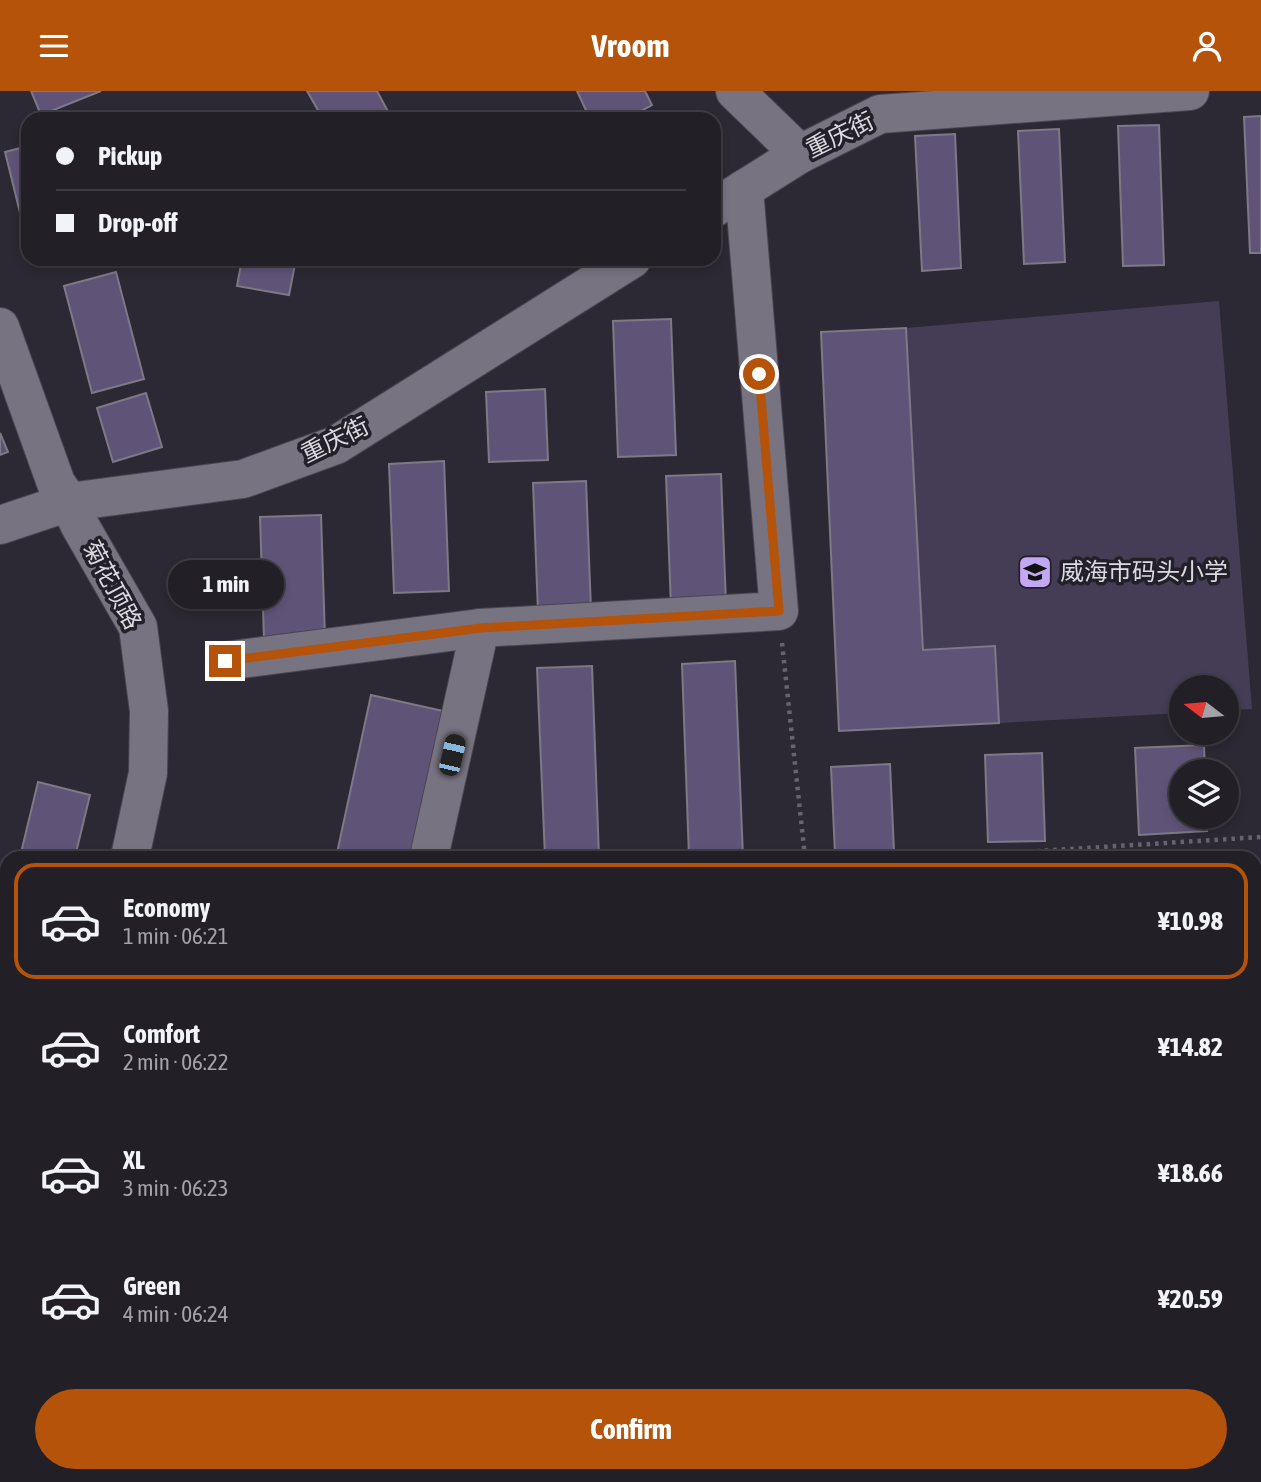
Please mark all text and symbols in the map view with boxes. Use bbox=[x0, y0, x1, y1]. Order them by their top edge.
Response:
icon: menu bbox=[35, 27, 73, 65]
text: Vroom bbox=[591, 27, 670, 64]
icon: person bbox=[1188, 27, 1226, 65]
street label: 重庆街 bbox=[802, 107, 878, 162]
text: Pickup bbox=[98, 141, 162, 171]
text: Drop-off bbox=[98, 208, 178, 238]
route start bbox=[743, 358, 775, 390]
street label: 重庆街 bbox=[297, 412, 373, 467]
street label: 菊花顶路 bbox=[78, 536, 147, 633]
school or university icon: 威海市码头小学 bbox=[1016, 553, 1054, 591]
place label: 威海市码头小学 bbox=[1060, 558, 1228, 585]
callout: 1 min bbox=[167, 559, 283, 609]
text: 1 min bbox=[203, 571, 249, 597]
route end bbox=[209, 645, 241, 677]
north arrow bbox=[1169, 675, 1239, 745]
map controls bbox=[1169, 675, 1239, 829]
car bbox=[438, 732, 467, 778]
button: layers bbox=[1169, 759, 1239, 829]
icon: car bbox=[39, 890, 102, 953]
text: Economy bbox=[123, 893, 210, 923]
text: ¥10.98 bbox=[1158, 906, 1223, 936]
text: 1 min · 06:21 bbox=[123, 923, 229, 949]
icon: car bbox=[39, 1016, 102, 1079]
text: Comfort bbox=[123, 1019, 200, 1049]
text: ¥14.82 bbox=[1158, 1032, 1223, 1062]
text: 2 min · 06:22 bbox=[123, 1049, 229, 1075]
icon: car bbox=[39, 1142, 102, 1205]
text: XL bbox=[123, 1145, 145, 1175]
text: ¥18.66 bbox=[1158, 1158, 1223, 1188]
text: 3 min · 06:23 bbox=[123, 1175, 229, 1201]
icon: car bbox=[39, 1268, 102, 1331]
text: Green bbox=[123, 1271, 181, 1301]
text: ¥20.59 bbox=[1158, 1284, 1223, 1314]
text: 4 min · 06:24 bbox=[123, 1301, 229, 1327]
button: Confirm bbox=[35, 1389, 1227, 1469]

